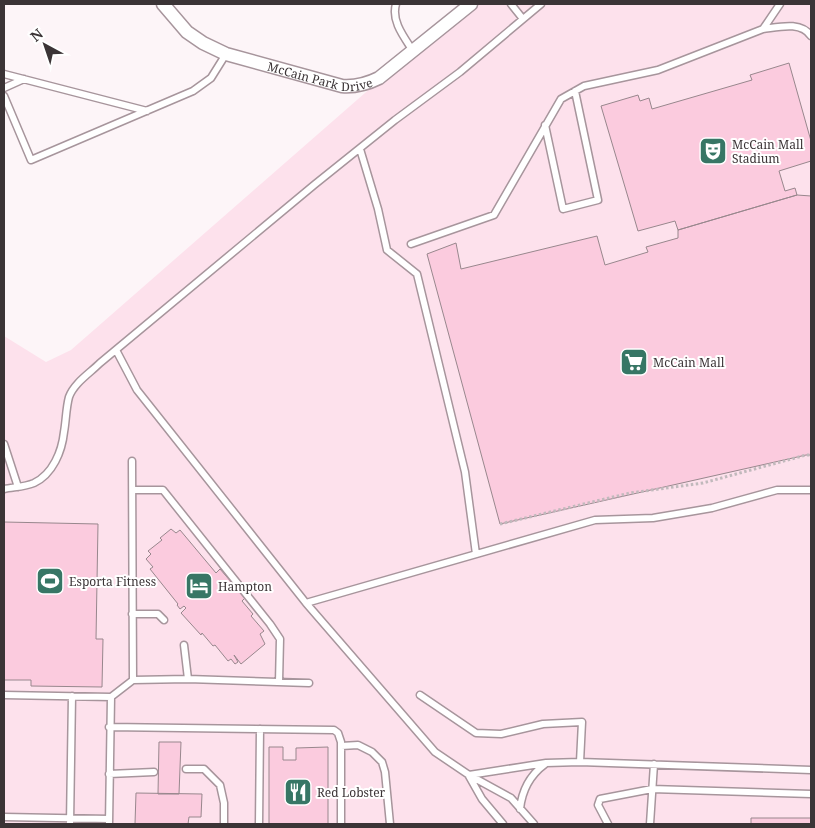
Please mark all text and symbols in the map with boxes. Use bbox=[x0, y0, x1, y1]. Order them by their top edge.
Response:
north arrow bbox=[20, 20, 70, 70]
text: N bbox=[26, 24, 47, 45]
street label: McCain Park Drive bbox=[266, 57, 375, 95]
theatre icon: McCain Mall Stadium bbox=[698, 136, 728, 166]
place label: McCain Mall Stadium bbox=[732, 136, 804, 167]
supermarket icon: McCain Mall bbox=[619, 347, 649, 377]
place label: McCain Mall bbox=[653, 354, 725, 371]
sports icon: Esporta Fitness bbox=[35, 566, 65, 596]
hotel icon: Hampton bbox=[184, 571, 214, 601]
place label: Esporta Fitness bbox=[69, 573, 156, 590]
place label: Hampton bbox=[218, 578, 272, 595]
restaurant icon: Red Lobster bbox=[283, 777, 313, 807]
place label: Red Lobster bbox=[317, 784, 386, 801]

